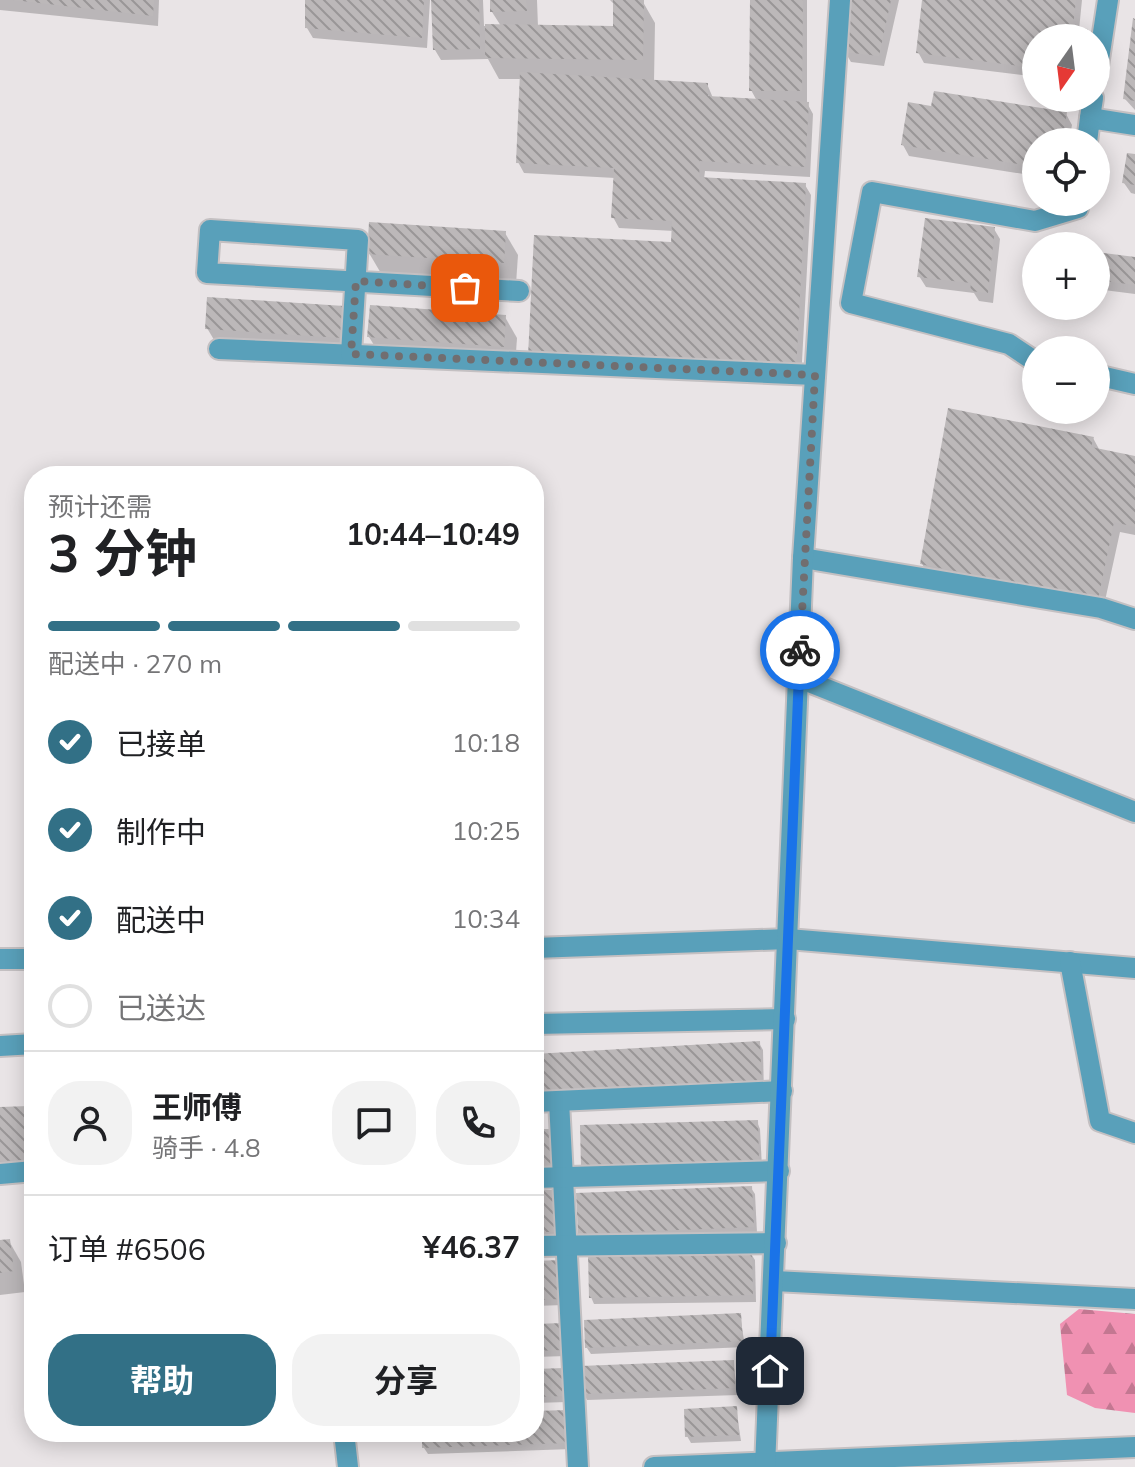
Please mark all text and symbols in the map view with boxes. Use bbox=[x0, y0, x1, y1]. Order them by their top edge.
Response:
north arrow bbox=[1022, 24, 1110, 112]
map controls bbox=[1022, 24, 1110, 424]
button: locate bbox=[1022, 128, 1110, 216]
button: + bbox=[1022, 232, 1110, 320]
pin bbox=[431, 254, 499, 322]
icon: bag bbox=[443, 266, 487, 310]
button: − bbox=[1022, 336, 1110, 424]
text: 预计还需 bbox=[48, 490, 152, 523]
text: 10:44–10:49 bbox=[346, 515, 520, 553]
text: 3 分钟 bbox=[48, 520, 197, 585]
courier bbox=[760, 610, 840, 690]
icon: bike bbox=[778, 628, 822, 672]
text: 配送中 · 270 m bbox=[48, 647, 222, 680]
icon: check bbox=[48, 720, 92, 764]
text: 已接单 bbox=[116, 725, 206, 763]
text: 10:18 bbox=[452, 726, 520, 759]
icon: check bbox=[48, 808, 92, 852]
text: 制作中 bbox=[116, 813, 206, 851]
text: 10:25 bbox=[452, 814, 520, 847]
icon: check bbox=[48, 896, 92, 940]
text: 配送中 bbox=[116, 901, 206, 939]
text: 10:34 bbox=[452, 902, 520, 935]
text: 已送达 bbox=[116, 989, 206, 1027]
button: person bbox=[48, 1081, 132, 1165]
button: chat bbox=[332, 1081, 416, 1165]
button: phone bbox=[436, 1081, 520, 1165]
text: 王师傅 bbox=[152, 1088, 242, 1126]
text: 骑手 · 4.8 bbox=[152, 1131, 261, 1164]
text: ¥46.37 bbox=[423, 1228, 520, 1266]
text: 订单 #6506 bbox=[48, 1230, 206, 1268]
button: 帮助 bbox=[48, 1334, 276, 1426]
button: 分享 bbox=[292, 1334, 520, 1426]
pin bbox=[736, 1337, 804, 1405]
icon: home bbox=[748, 1349, 792, 1393]

